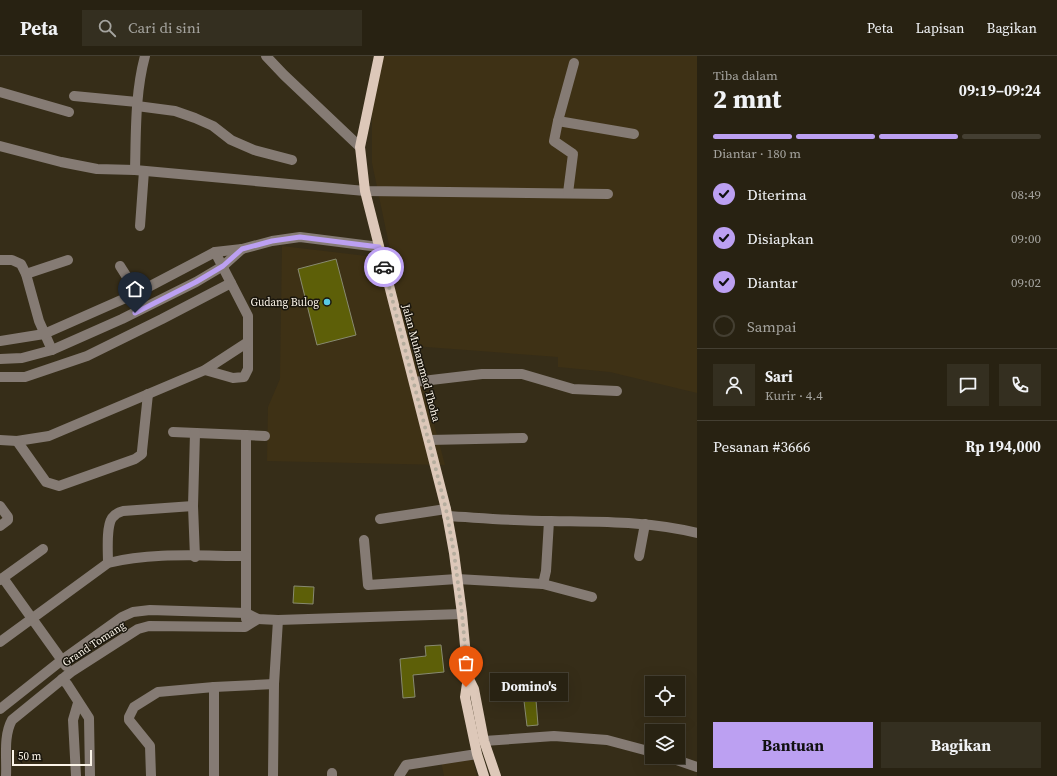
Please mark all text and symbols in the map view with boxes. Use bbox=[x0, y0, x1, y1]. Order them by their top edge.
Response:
search box bbox=[82, 10, 362, 46]
text: Peta bbox=[20, 15, 58, 41]
icon: search bbox=[96, 17, 118, 39]
text: Cari di sini bbox=[128, 17, 200, 38]
text: Peta bbox=[867, 18, 893, 38]
text: Lapisan bbox=[915, 18, 965, 38]
text: Bagikan bbox=[987, 18, 1037, 38]
text: Tiba dalam bbox=[713, 67, 778, 84]
text: 09:19–09:24 bbox=[959, 80, 1041, 101]
text: 2 mnt bbox=[713, 81, 781, 117]
text: Diantar · 180 m bbox=[713, 145, 801, 162]
icon: check bbox=[713, 183, 735, 205]
text: Diterima bbox=[747, 184, 807, 205]
text: 08:49 bbox=[1011, 186, 1041, 203]
icon: check bbox=[713, 227, 735, 249]
text: Disiapkan bbox=[747, 228, 814, 249]
text: 09:00 bbox=[1011, 230, 1041, 247]
courier bbox=[364, 247, 404, 287]
icon: car bbox=[373, 256, 395, 278]
icon: check bbox=[713, 271, 735, 293]
pin bbox=[118, 272, 152, 313]
text: Diantar bbox=[747, 272, 797, 293]
text: 09:02 bbox=[1011, 274, 1041, 291]
icon: home bbox=[124, 278, 146, 300]
place label: Gudang Bulog bbox=[250, 295, 319, 310]
marker: Gudang Bulog bbox=[322, 297, 332, 307]
street label: Jalan Muhammad Thoha bbox=[398, 302, 444, 424]
text: Sampai bbox=[747, 316, 796, 337]
button: person bbox=[713, 364, 755, 406]
button: chat bbox=[947, 364, 989, 406]
button: phone bbox=[999, 364, 1041, 406]
text: Sari bbox=[765, 366, 793, 387]
text: Kurir · 4.4 bbox=[765, 387, 823, 404]
text: Pesanan #3666 bbox=[713, 436, 810, 457]
text: Rp 194,000 bbox=[965, 436, 1041, 457]
street label: Grand Tomang bbox=[59, 618, 129, 670]
pin bbox=[449, 646, 483, 687]
icon: bag bbox=[455, 652, 477, 674]
callout: Domino's bbox=[490, 673, 568, 701]
map controls bbox=[645, 676, 685, 764]
button: locate bbox=[645, 676, 685, 716]
text: Domino's bbox=[501, 678, 557, 695]
button: Bantuan bbox=[713, 722, 873, 768]
button: Bagikan bbox=[881, 722, 1041, 768]
button: layers bbox=[645, 724, 685, 764]
scale bar bbox=[12, 748, 92, 767]
text: 50 m bbox=[18, 749, 41, 764]

